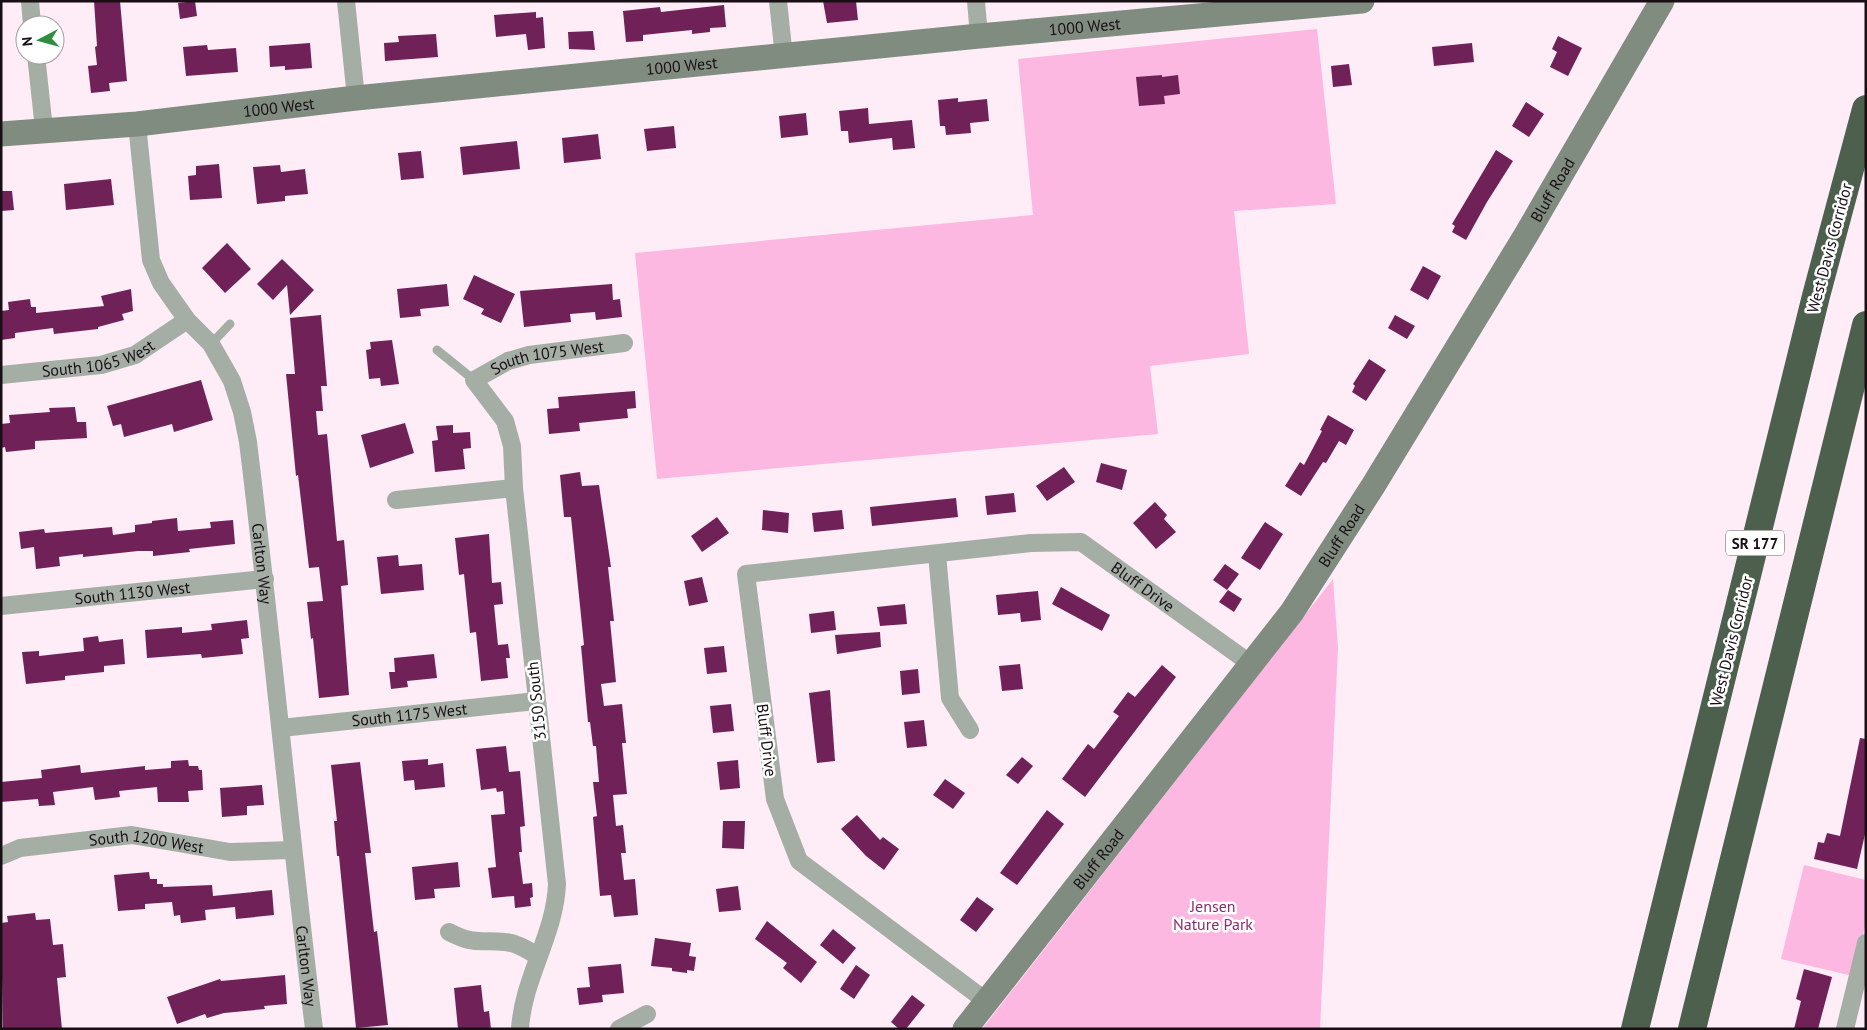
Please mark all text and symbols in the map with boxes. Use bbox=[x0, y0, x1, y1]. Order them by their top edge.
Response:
street label: 1000 West bbox=[1048, 13, 1122, 40]
north arrow bbox=[15, 15, 65, 65]
text: N bbox=[18, 36, 37, 47]
street label: 1000 West bbox=[645, 52, 719, 79]
street label: 1000 West bbox=[242, 93, 316, 121]
street label: Bluff Road bbox=[1526, 154, 1579, 225]
street label: West Davis Corridor bbox=[1802, 180, 1856, 315]
street label: South 1065 West bbox=[41, 335, 159, 381]
street label: South 1075 West bbox=[487, 336, 605, 379]
street label: Bluff Road bbox=[1314, 500, 1369, 571]
street label: Carlton Way bbox=[248, 522, 277, 606]
road number: SR 177 bbox=[1726, 530, 1784, 556]
street label: Bluff Drive bbox=[1108, 557, 1179, 616]
street label: West Davis Corridor bbox=[1705, 573, 1757, 708]
street label: South 1130 West bbox=[74, 577, 192, 608]
street label: 3150 South bbox=[522, 661, 550, 741]
street label: South 1175 West bbox=[351, 698, 469, 730]
street label: Bluff Drive bbox=[753, 703, 781, 777]
street label: South 1200 West bbox=[88, 825, 206, 857]
street label: Bluff Road bbox=[1068, 825, 1128, 893]
park label: Jensen Nature Park bbox=[1173, 896, 1253, 934]
street label: Carlton Way bbox=[292, 924, 321, 1008]

